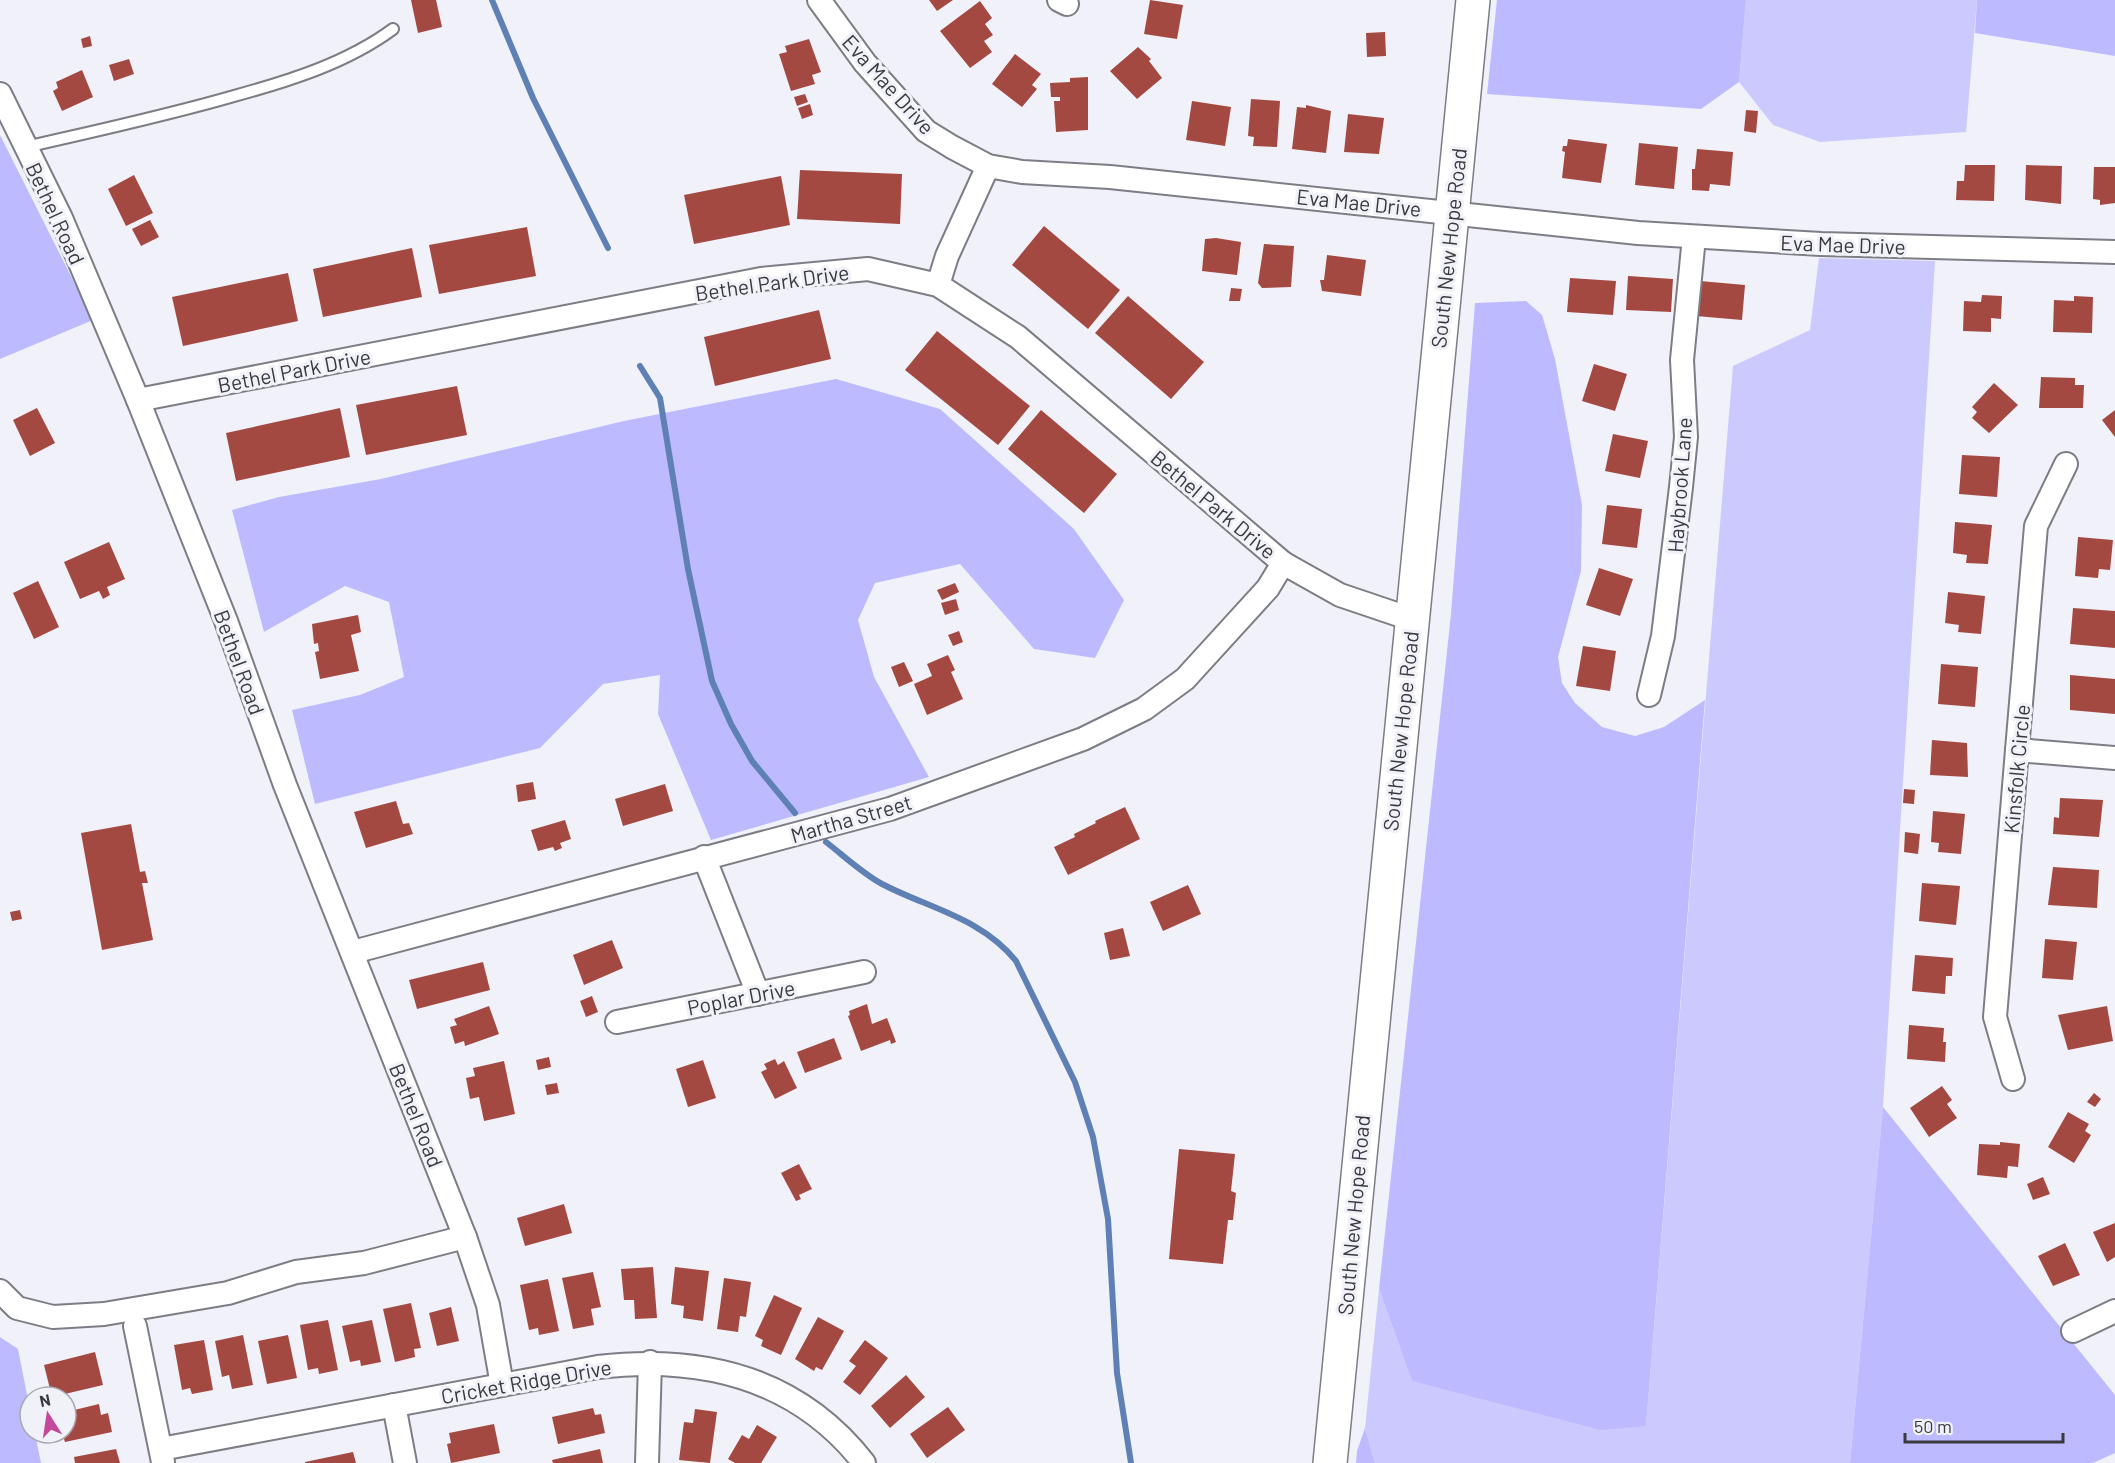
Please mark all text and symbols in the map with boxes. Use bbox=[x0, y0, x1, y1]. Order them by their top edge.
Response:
street label: Eva Mae Drive bbox=[838, 29, 940, 139]
street label: South New Hope Road bbox=[1425, 147, 1471, 349]
street label: Bethel Road bbox=[21, 158, 91, 268]
street label: Eva Mae Drive bbox=[1295, 183, 1423, 221]
street label: Eva Mae Drive bbox=[1780, 229, 1906, 259]
street label: Bethel Park Drive bbox=[693, 259, 851, 305]
street label: Bethel Park Drive bbox=[215, 343, 373, 397]
street label: Haybrook Lane bbox=[1662, 416, 1696, 554]
street label: Bethel Park Drive bbox=[1146, 444, 1282, 564]
street label: Bethel Road bbox=[209, 606, 271, 718]
street label: South New Hope Road bbox=[1377, 630, 1423, 832]
street label: Kinsfolk Circle bbox=[1998, 703, 2034, 835]
street label: Martha Street bbox=[788, 789, 914, 847]
street label: Poplar Drive bbox=[685, 974, 797, 1020]
street label: Bethel Road bbox=[385, 1059, 449, 1171]
street label: South New Hope Road bbox=[1332, 1114, 1374, 1316]
street label: Cricket Ridge Drive bbox=[439, 1354, 613, 1408]
north arrow bbox=[18, 1385, 78, 1445]
text: N bbox=[38, 1389, 52, 1410]
scale bar bbox=[1905, 1406, 2062, 1444]
text: 50 m bbox=[1914, 1415, 1952, 1437]

